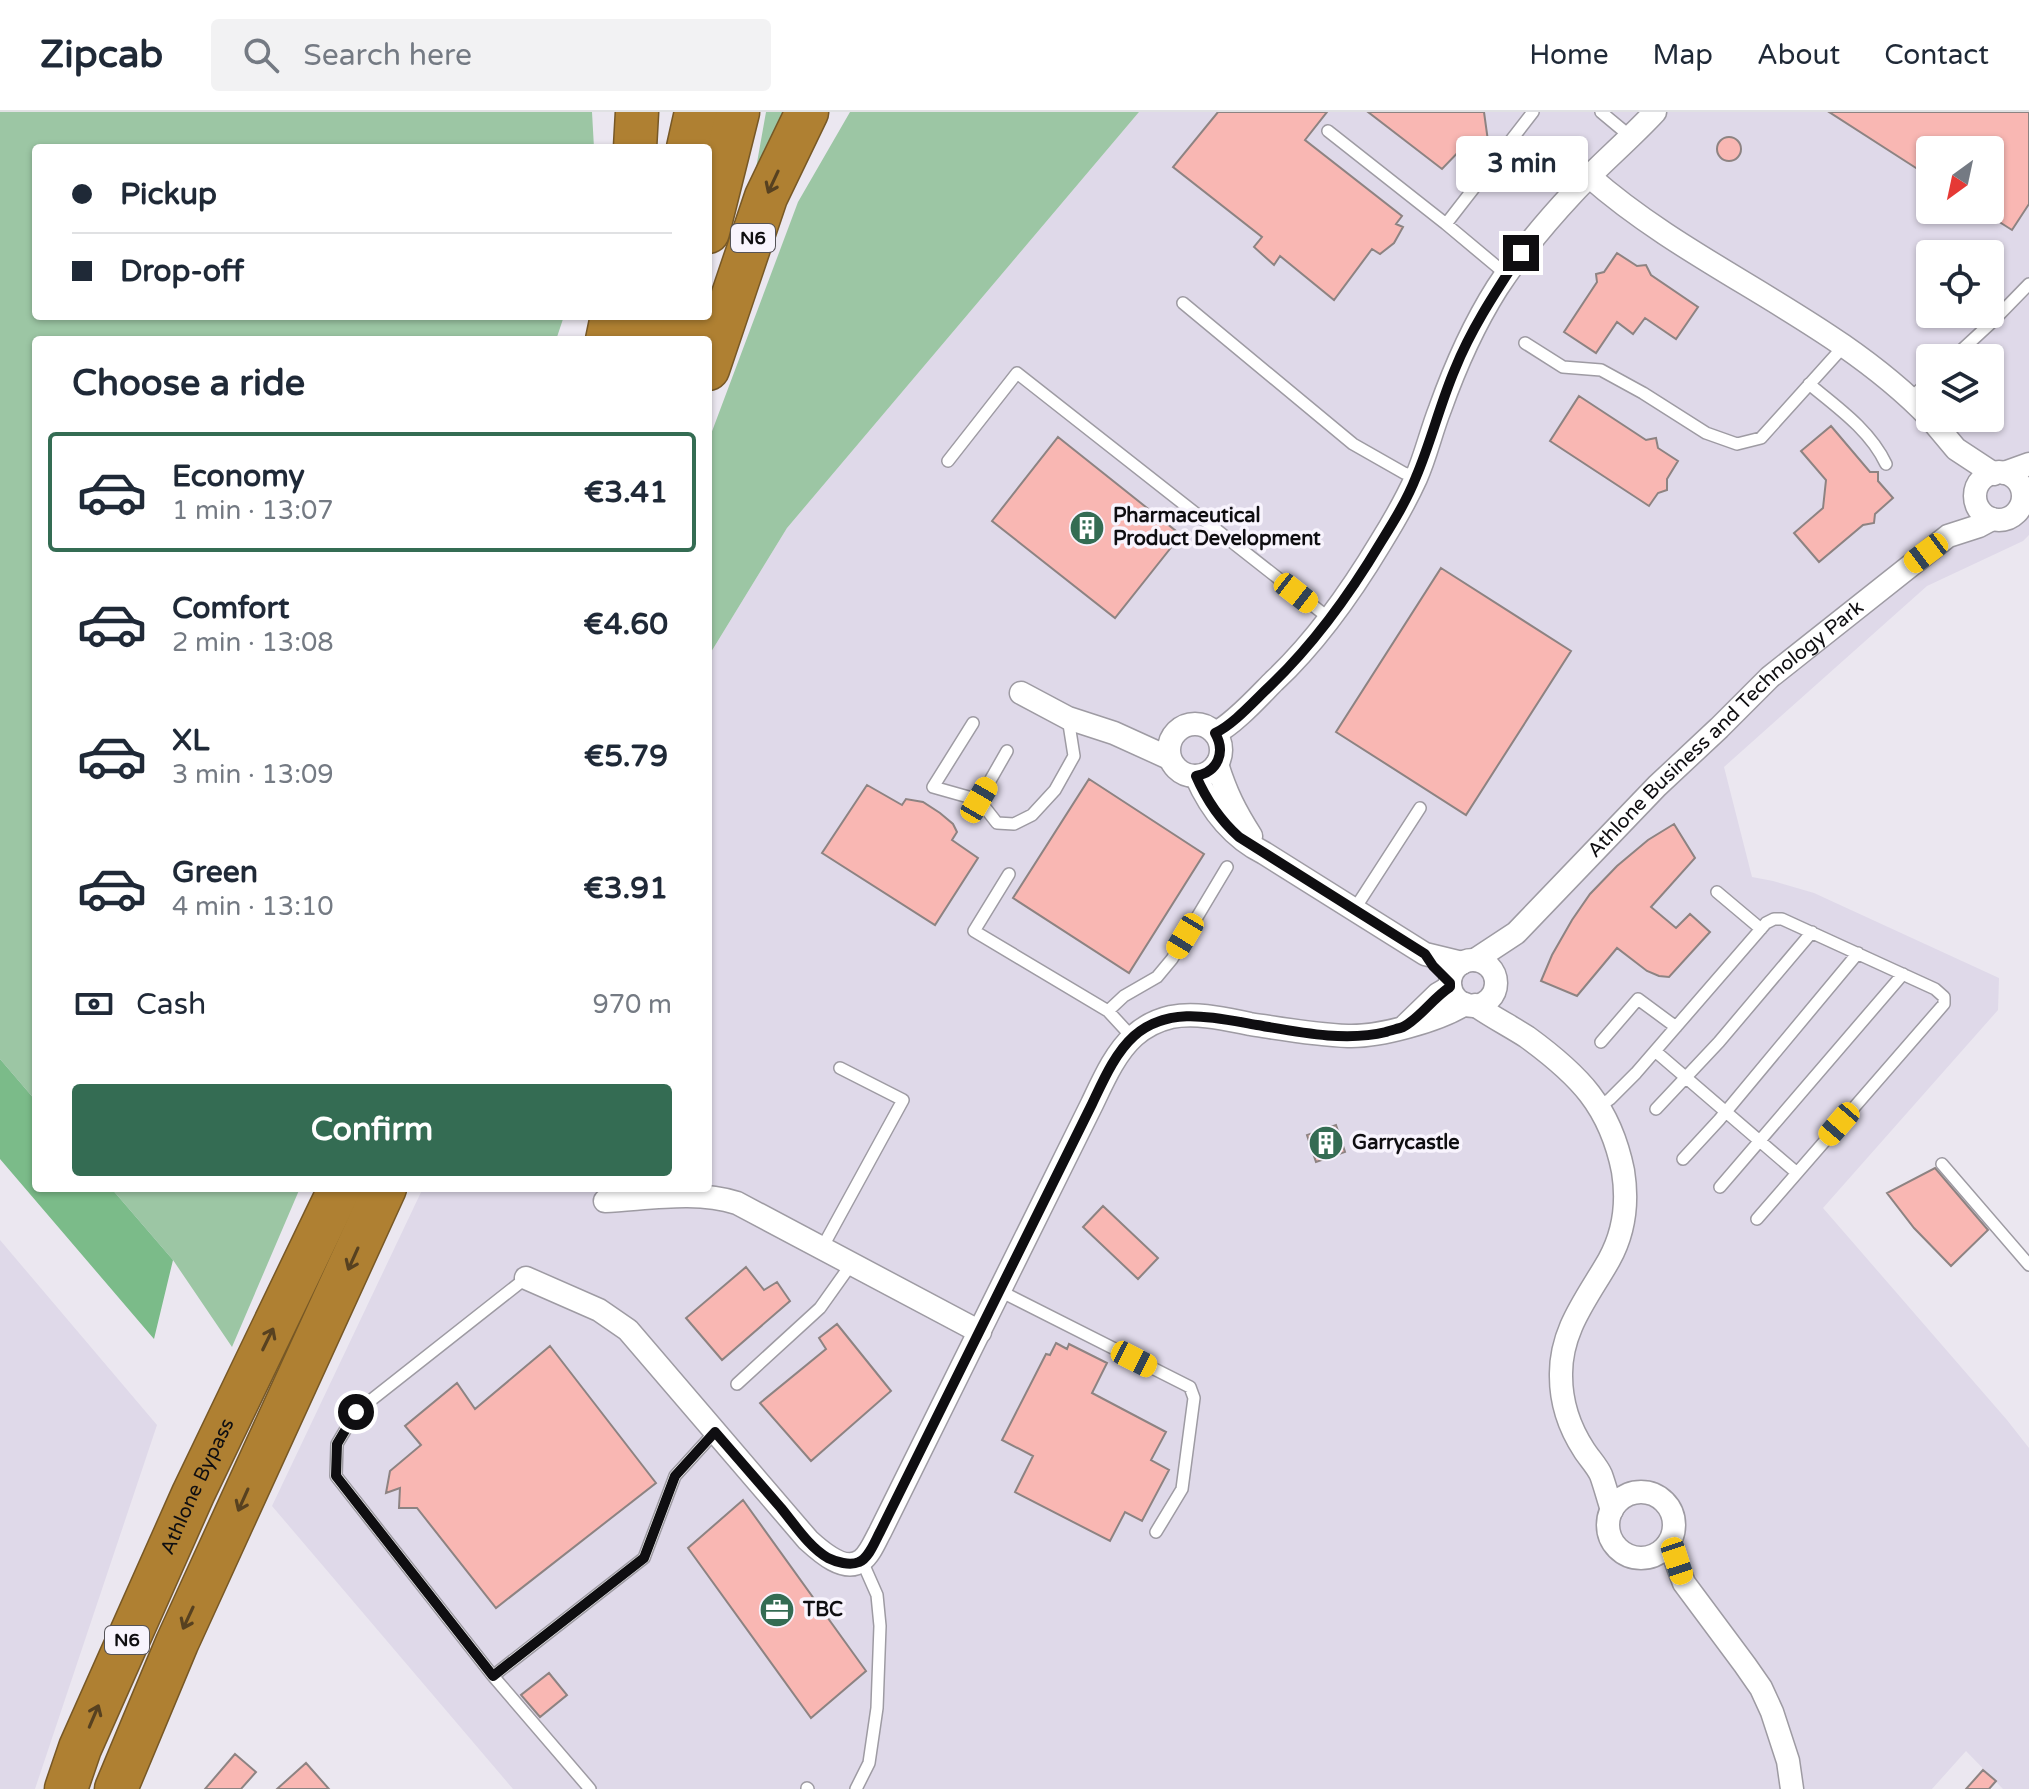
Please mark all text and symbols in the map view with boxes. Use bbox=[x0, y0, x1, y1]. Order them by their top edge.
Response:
search box bbox=[211, 19, 771, 91]
text: Zipcab bbox=[40, 32, 163, 78]
icon: search bbox=[239, 33, 283, 77]
text: Search here bbox=[303, 37, 472, 74]
text: Home bbox=[1529, 38, 1609, 72]
text: Map bbox=[1653, 38, 1713, 72]
text: About bbox=[1757, 38, 1840, 72]
text: Contact bbox=[1884, 38, 1989, 72]
north arrow bbox=[1916, 136, 2004, 224]
map controls bbox=[1916, 136, 2004, 432]
callout: 3 min bbox=[1455, 137, 1587, 193]
text: 3 min bbox=[1487, 148, 1557, 179]
one-way arrow bbox=[765, 170, 780, 194]
text: Pickup bbox=[120, 176, 217, 213]
road number: N6 bbox=[731, 224, 775, 252]
route end bbox=[1503, 235, 1539, 271]
button: locate bbox=[1916, 240, 2004, 328]
text: Drop-off bbox=[120, 253, 244, 290]
button: layers bbox=[1916, 344, 2004, 432]
text: Choose a ride bbox=[72, 362, 305, 405]
icon: car bbox=[76, 456, 148, 528]
text: Economy bbox=[172, 458, 305, 495]
text: €3.41 bbox=[584, 474, 668, 511]
text: 1 min · 13:07 bbox=[172, 495, 334, 526]
place label: Pharmaceutical Product Development bbox=[1113, 504, 1321, 551]
building icon: Pharmaceutical Product Development bbox=[1068, 509, 1106, 547]
car bbox=[1900, 529, 1952, 577]
car bbox=[1270, 569, 1322, 617]
icon: car bbox=[76, 588, 148, 660]
text: Comfort bbox=[172, 590, 290, 627]
street label: Athlone Business and Technology Park bbox=[1583, 595, 1869, 863]
text: €4.60 bbox=[583, 606, 668, 643]
text: 2 min · 13:08 bbox=[172, 627, 334, 658]
icon: car bbox=[76, 720, 148, 792]
text: XL bbox=[172, 722, 209, 759]
text: €5.79 bbox=[584, 738, 668, 775]
text: 3 min · 13:09 bbox=[172, 759, 334, 790]
car bbox=[957, 773, 1001, 827]
icon: car bbox=[76, 852, 148, 924]
text: Green bbox=[172, 854, 258, 891]
text: €3.91 bbox=[583, 870, 668, 907]
text: 4 min · 13:10 bbox=[172, 891, 334, 922]
car bbox=[1162, 909, 1208, 963]
icon: cash bbox=[72, 982, 116, 1026]
text: Cash bbox=[136, 986, 206, 1023]
text: 970 m bbox=[592, 989, 672, 1020]
button: Confirm bbox=[72, 1084, 672, 1176]
car bbox=[1814, 1098, 1864, 1150]
building icon: Garrycastle bbox=[1307, 1124, 1345, 1162]
place label: Garrycastle bbox=[1352, 1131, 1460, 1155]
one-way arrow bbox=[344, 1246, 359, 1271]
one-way arrow bbox=[261, 1327, 276, 1351]
car bbox=[1107, 1337, 1161, 1381]
route start bbox=[338, 1394, 374, 1430]
street label: Athlone Bypass bbox=[156, 1414, 240, 1558]
one-way arrow bbox=[235, 1487, 250, 1511]
car bbox=[1658, 1534, 1696, 1588]
office icon: TBC bbox=[758, 1591, 796, 1629]
place label: TBC bbox=[802, 1598, 843, 1622]
one-way arrow bbox=[180, 1606, 195, 1630]
road number: N6 bbox=[105, 1626, 149, 1654]
one-way arrow bbox=[87, 1704, 102, 1728]

